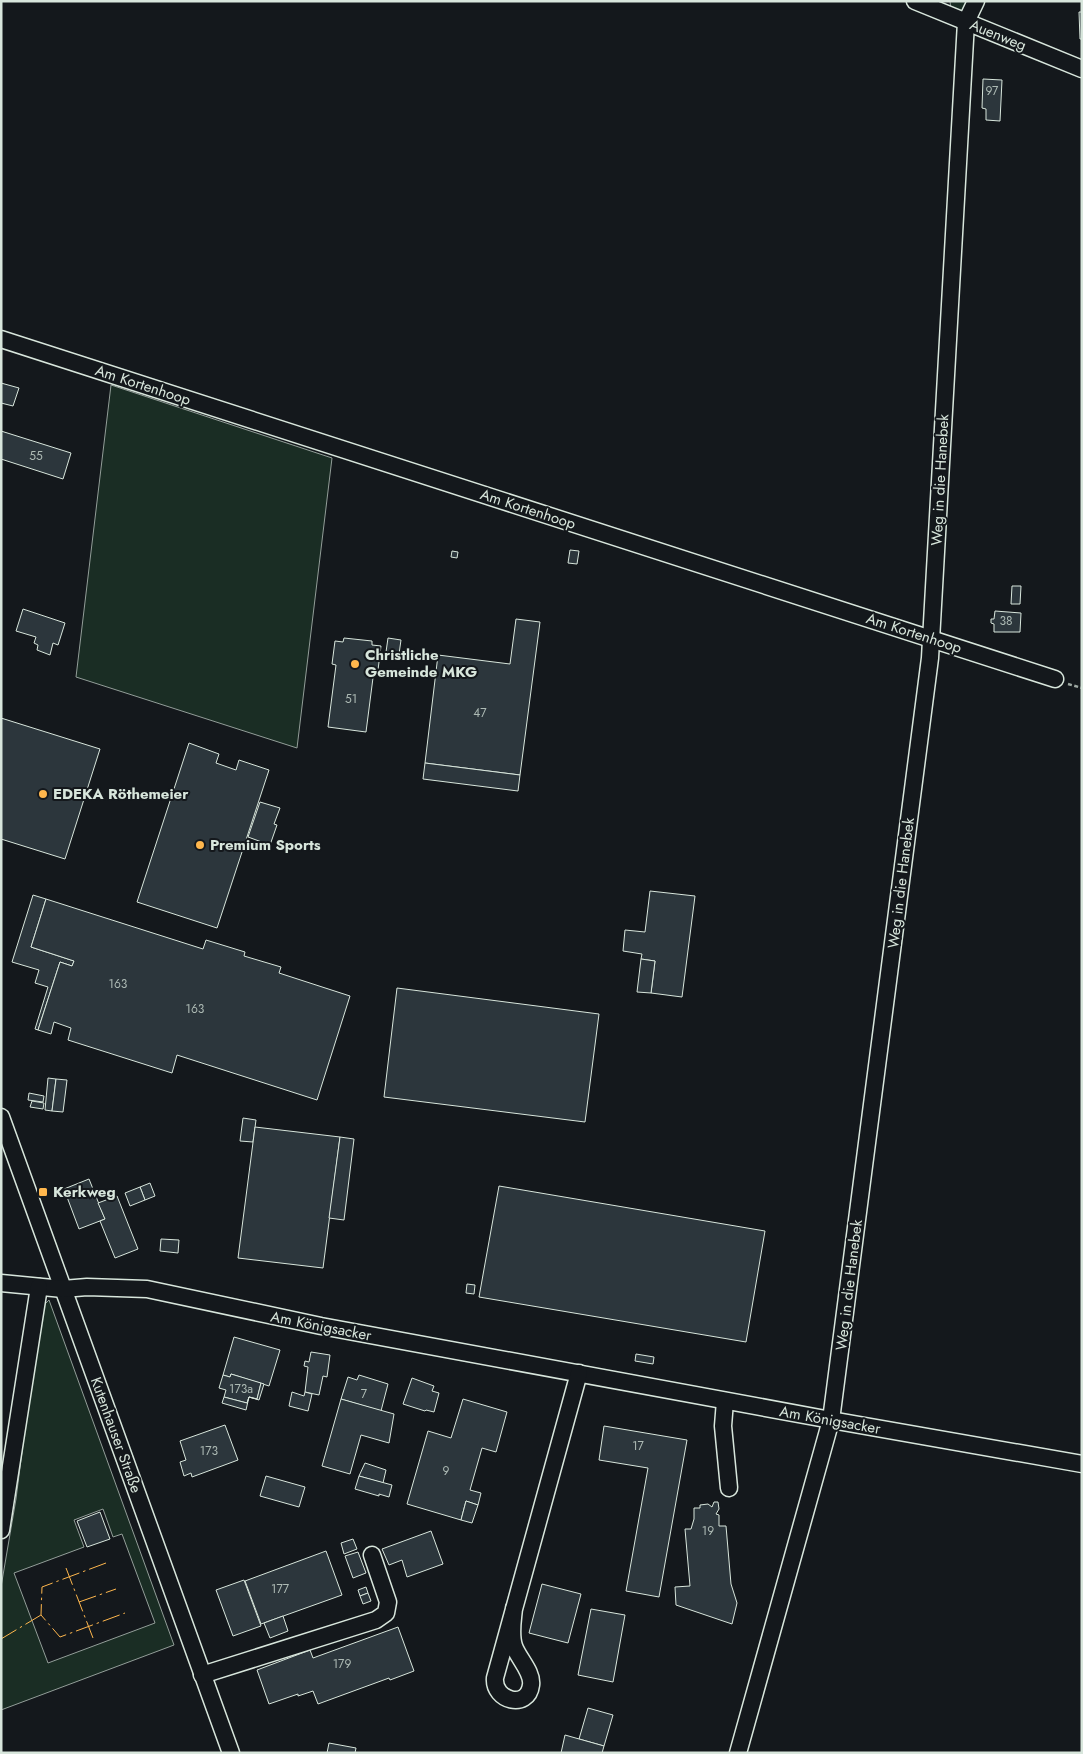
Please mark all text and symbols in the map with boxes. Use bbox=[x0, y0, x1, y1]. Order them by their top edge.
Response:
street label: Auenweg bbox=[966, 14, 1030, 56]
house number: 97 bbox=[986, 82, 999, 100]
street label: Am Kortenhoop bbox=[92, 359, 194, 411]
street label: Weg in die Hanebek bbox=[926, 413, 954, 546]
house number: 55 bbox=[29, 447, 43, 465]
street label: Am Kortenhoop bbox=[477, 483, 579, 535]
street label: Am Kortenhoop bbox=[863, 607, 965, 659]
house number: 38 bbox=[999, 612, 1013, 630]
place label: Christliche Gemeinde MKG bbox=[365, 644, 477, 683]
marker: Christliche Gemeinde MKG bbox=[349, 658, 361, 670]
house number: 51 bbox=[345, 690, 357, 708]
house number: 47 bbox=[473, 704, 487, 722]
place label: EDEKA Röthemeier bbox=[53, 783, 189, 805]
marker: EDEKA Röthemeier bbox=[37, 788, 49, 800]
street label: Weg in die Hanebek bbox=[882, 816, 920, 950]
place label: Premium Sports bbox=[210, 834, 321, 856]
marker: Premium Sports bbox=[194, 839, 206, 851]
house number: 163 bbox=[109, 975, 128, 993]
house number: 163 bbox=[186, 1000, 205, 1018]
place label: Kerkweg bbox=[53, 1181, 116, 1203]
marker: Kerkweg bbox=[37, 1186, 49, 1198]
street label: Weg in die Hanebek bbox=[830, 1218, 868, 1352]
street label: Am Königsacker bbox=[269, 1305, 374, 1347]
street label: Kutenhauser Straße bbox=[85, 1374, 147, 1496]
house number: 173a bbox=[229, 1380, 253, 1398]
house number: 7 bbox=[361, 1385, 368, 1403]
street label: Am Königsacker bbox=[778, 1400, 883, 1440]
house number: 17 bbox=[632, 1437, 645, 1455]
house number: 173 bbox=[200, 1442, 219, 1460]
house number: 9 bbox=[443, 1462, 450, 1480]
house number: 19 bbox=[702, 1522, 714, 1540]
house number: 177 bbox=[271, 1580, 290, 1598]
house number: 179 bbox=[333, 1655, 351, 1673]

